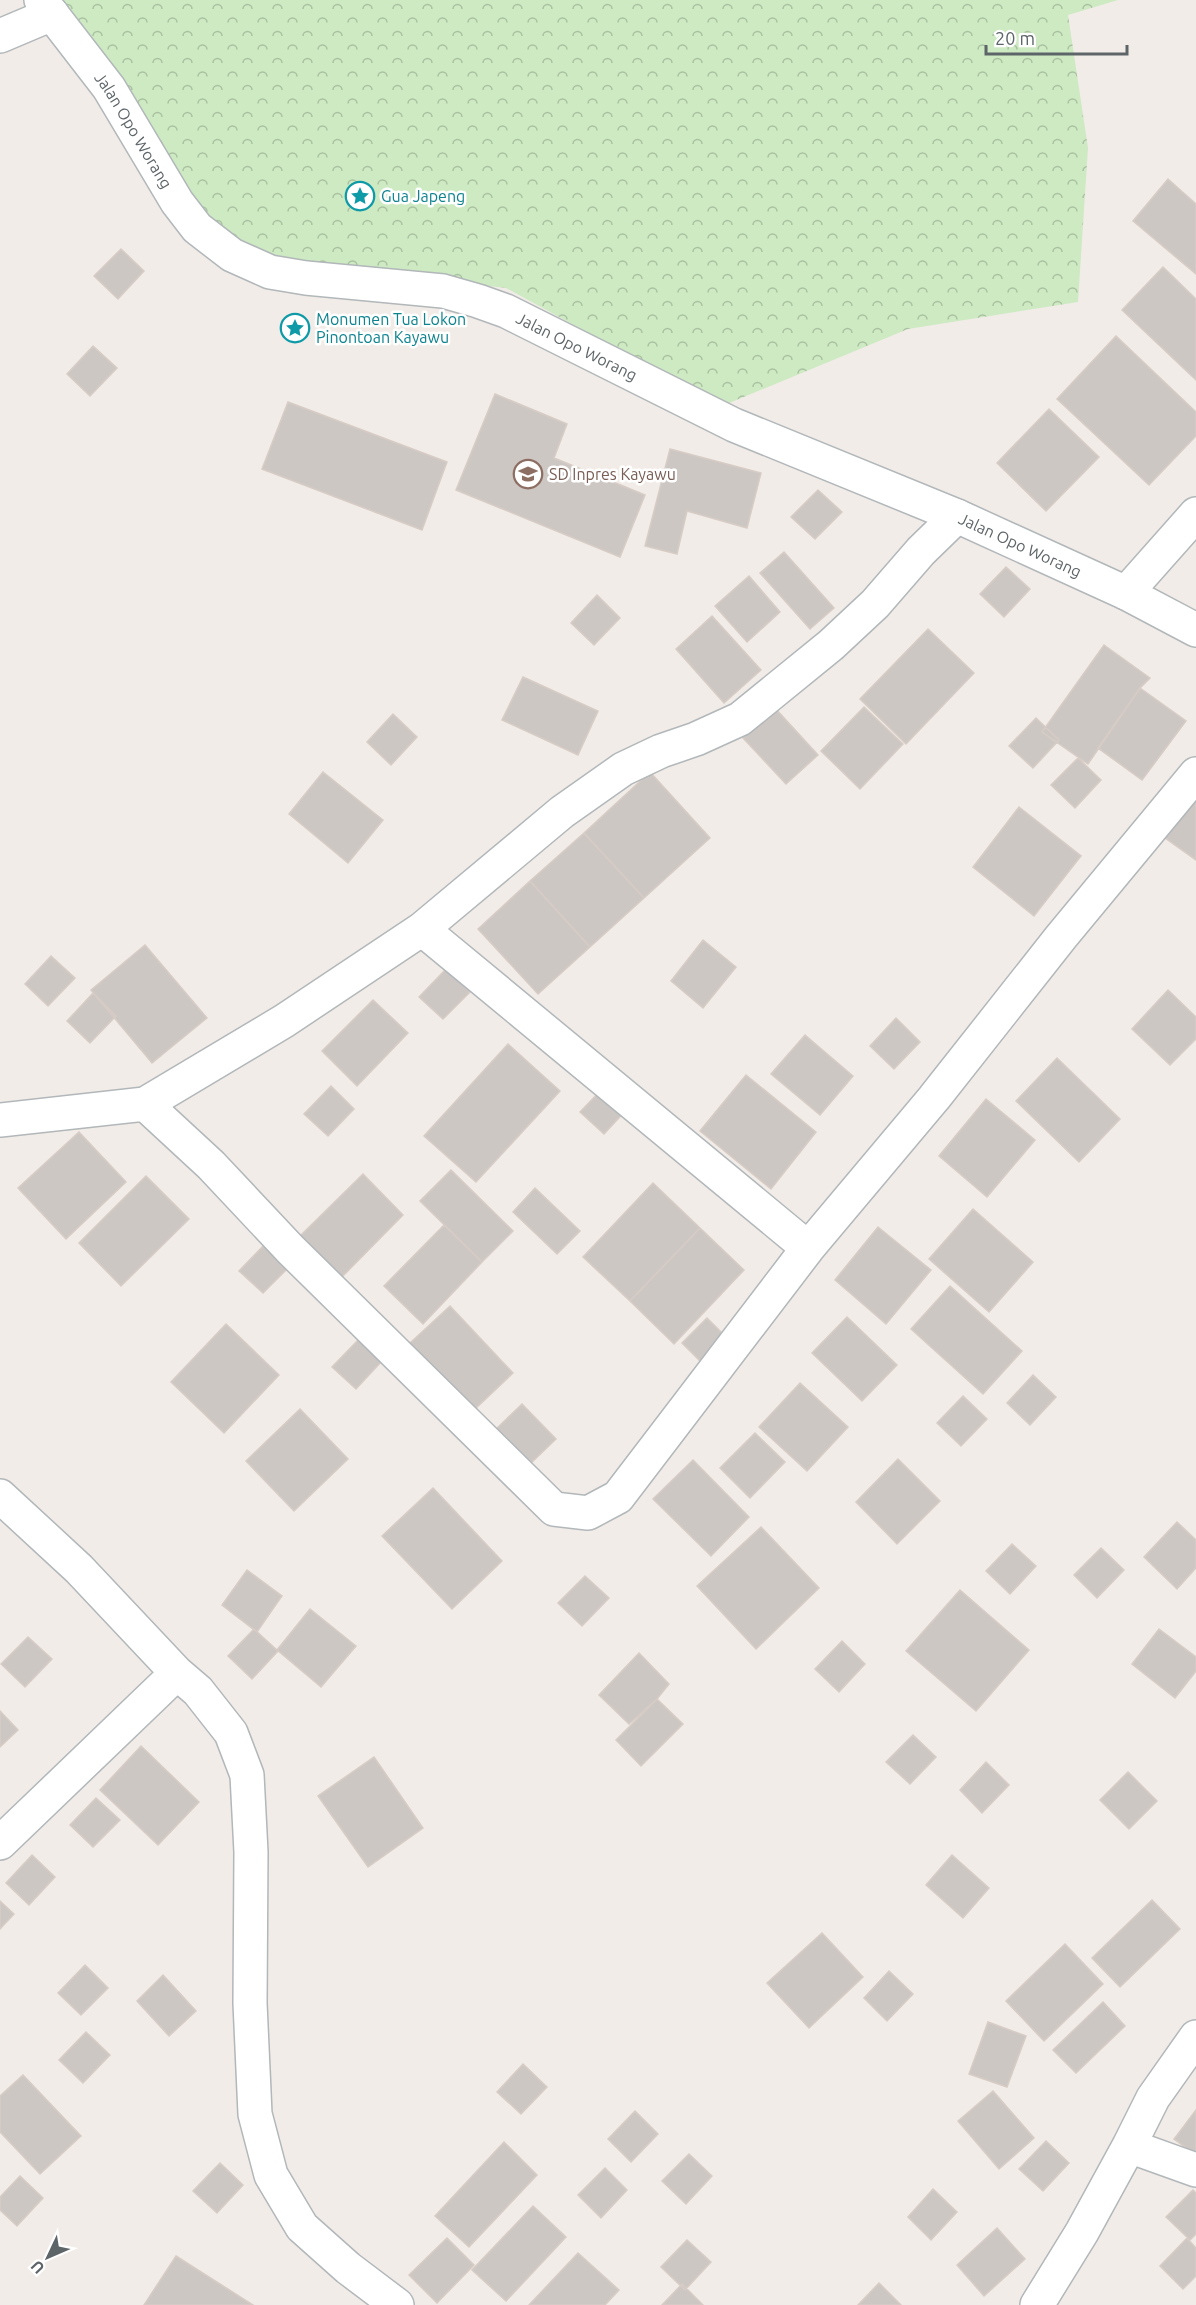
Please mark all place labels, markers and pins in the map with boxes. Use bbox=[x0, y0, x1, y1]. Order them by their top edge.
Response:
place icon: Gua Japeng bbox=[344, 180, 376, 212]
place label: Gua Japeng bbox=[381, 187, 465, 205]
place label: Monumen Tua Lokon Pinontoan Kayawu bbox=[316, 310, 466, 346]
place icon: Monumen Tua Lokon Pinontoan Kayawu bbox=[279, 312, 311, 344]
school or university icon: SD Inpres Kayawu bbox=[512, 458, 544, 490]
place label: SD Inpres Kayawu bbox=[549, 465, 676, 483]

